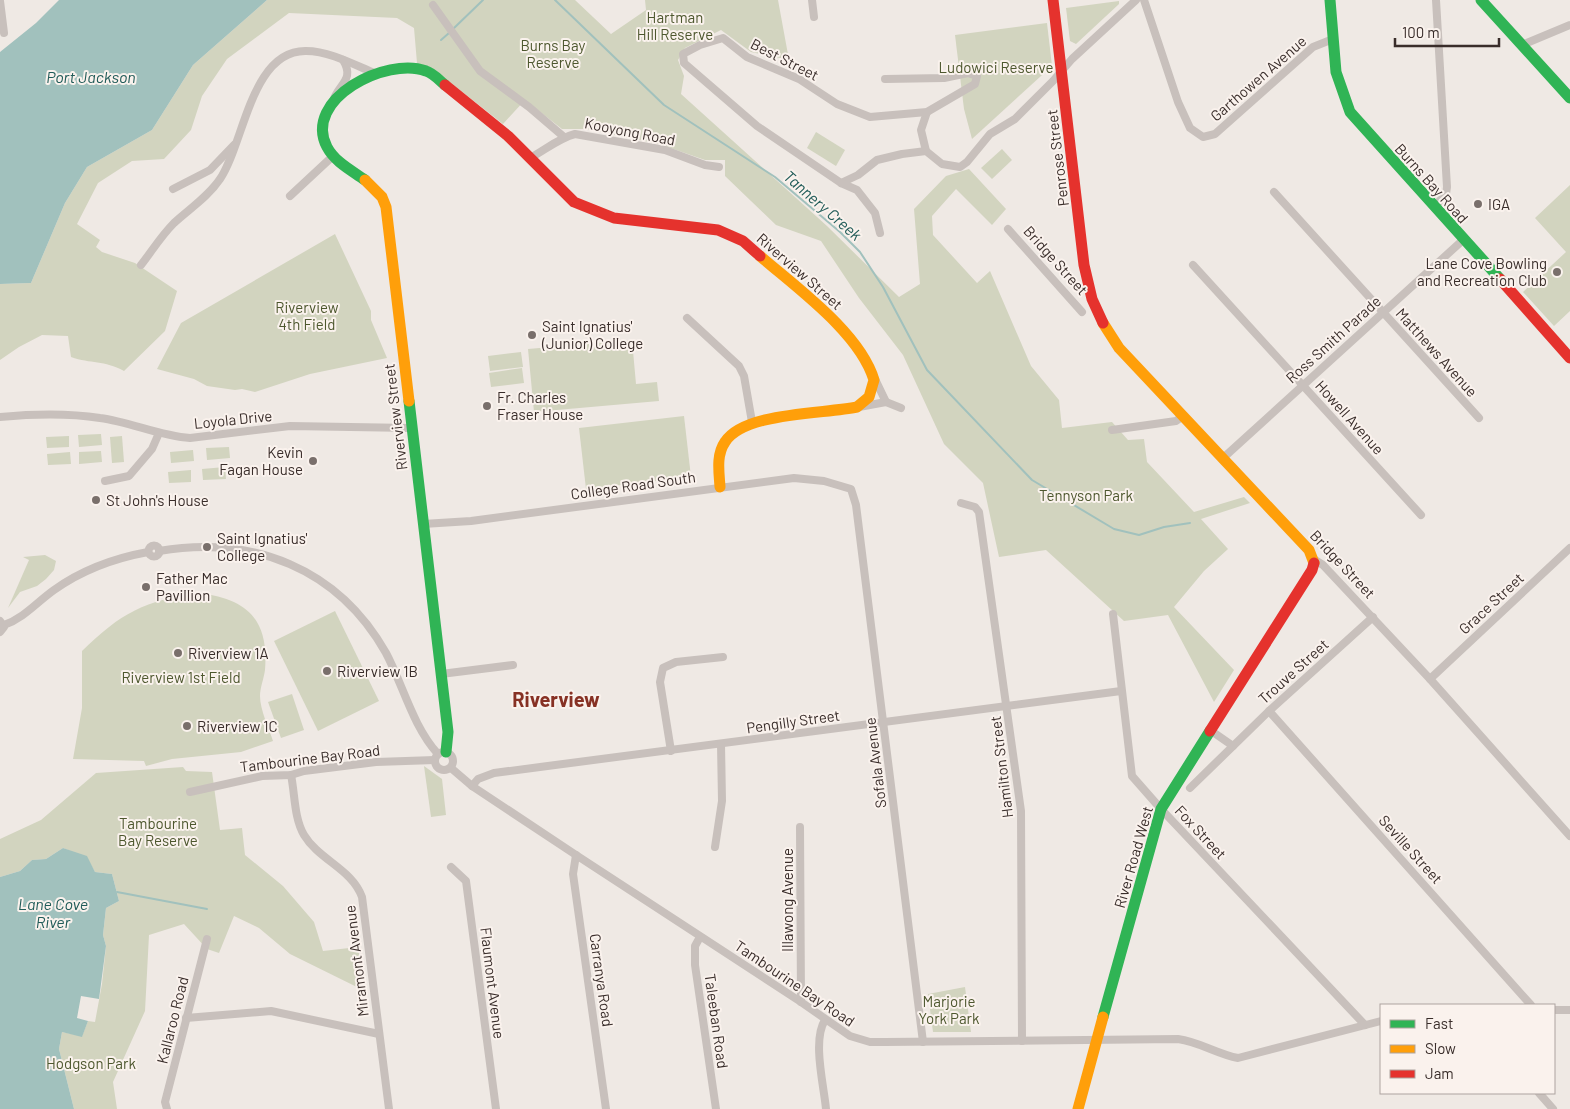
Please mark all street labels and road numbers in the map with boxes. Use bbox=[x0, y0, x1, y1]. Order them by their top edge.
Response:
street label: Garthowen Avenue bbox=[1206, 31, 1310, 125]
street label: Best Street bbox=[748, 34, 822, 84]
street label: Penrose Street bbox=[1042, 109, 1072, 207]
street label: Kooyong Road bbox=[583, 113, 677, 149]
street label: Burns Bay Road bbox=[1392, 139, 1472, 227]
street label: Bridge Street bbox=[1020, 222, 1092, 298]
street label: Riverview Street bbox=[754, 229, 846, 313]
street label: Ross Smith Parade bbox=[1282, 292, 1384, 386]
street label: Matthews Avenue bbox=[1392, 304, 1482, 400]
street label: Riverview Street bbox=[380, 363, 410, 471]
street label: Howell Avenue bbox=[1312, 376, 1388, 458]
street label: Loyola Drive bbox=[193, 406, 273, 432]
street label: College Road South bbox=[569, 467, 697, 503]
street label: Bridge Street bbox=[1307, 526, 1379, 602]
street label: Grace Street bbox=[1455, 568, 1527, 638]
street label: Trouve Street bbox=[1254, 635, 1332, 707]
street label: Pengilly Street bbox=[745, 706, 841, 736]
street label: Hamilton Street bbox=[986, 715, 1016, 819]
street label: Sofala Avenue bbox=[860, 717, 890, 809]
street label: Tambourine Bay Road bbox=[239, 740, 381, 776]
street label: Fox Street bbox=[1172, 801, 1230, 863]
street label: River Road West bbox=[1110, 804, 1156, 910]
street label: Seville Street bbox=[1375, 811, 1447, 887]
street label: Illawong Avenue bbox=[778, 848, 796, 952]
street label: Miramont Avenue bbox=[340, 904, 372, 1018]
street label: Flaumont Avenue bbox=[477, 926, 509, 1040]
street label: Carranya Road bbox=[587, 932, 617, 1028]
street label: Tambourine Bay Road bbox=[732, 936, 858, 1030]
street label: Taleeban Road bbox=[701, 972, 733, 1070]
street label: Kallaroo Road bbox=[152, 975, 192, 1065]

